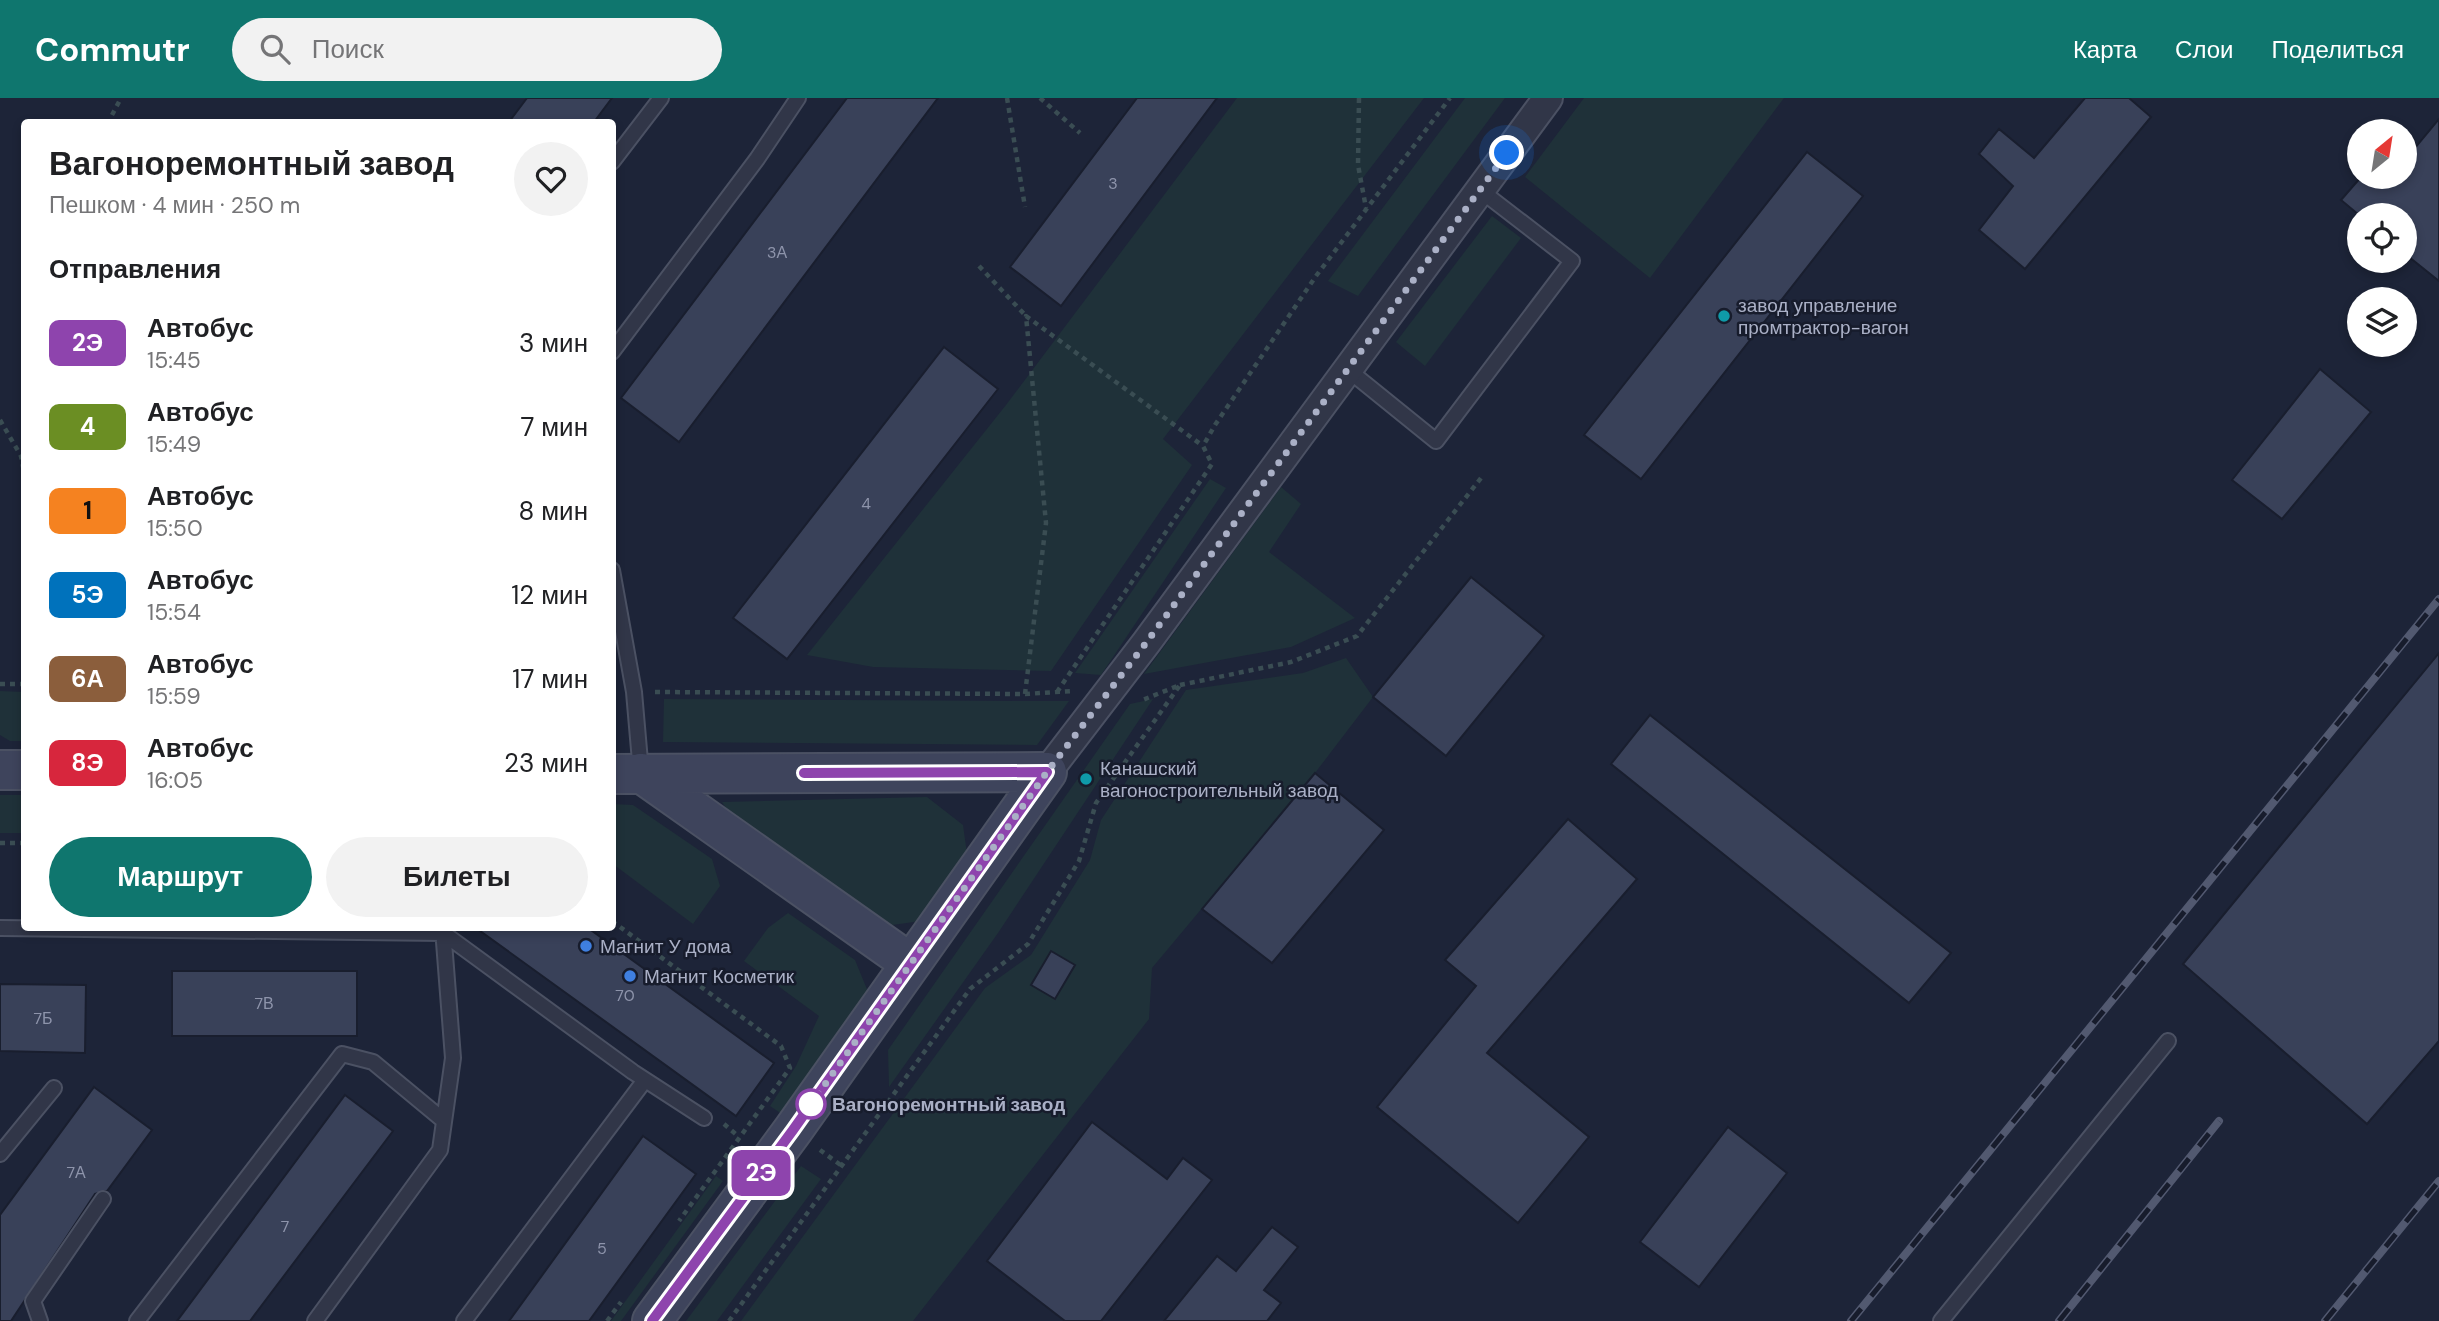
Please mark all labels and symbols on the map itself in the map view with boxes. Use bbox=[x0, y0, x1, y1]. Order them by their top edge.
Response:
north arrow bbox=[2347, 119, 2417, 189]
your location bbox=[1489, 135, 1524, 170]
house number: 3 bbox=[1108, 173, 1118, 194]
house number: 3А bbox=[767, 242, 787, 263]
place label: завод управление промтрактор-вагон bbox=[1738, 293, 1909, 340]
marker: завод управление промтрактор-вагон bbox=[1716, 308, 1732, 324]
house number: 4 bbox=[861, 493, 871, 514]
place label: Канашский вагоностроительный завод bbox=[1100, 756, 1338, 803]
marker: Канашский вагоностроительный завод bbox=[1078, 771, 1094, 787]
place label: Магнит У дома bbox=[600, 934, 731, 959]
marker: Магнит У дома bbox=[578, 938, 594, 954]
place label: Магнит Косметик bbox=[644, 964, 795, 989]
marker: Магнит Косметик bbox=[622, 968, 638, 984]
house number: 70 bbox=[615, 985, 635, 1006]
house number: 7В bbox=[254, 993, 274, 1014]
house number: 7Б bbox=[33, 1008, 53, 1029]
marker: Вагоноремонтный завод bbox=[796, 1089, 826, 1119]
place label: Вагоноремонтный завод bbox=[832, 1092, 1065, 1117]
line badge: 2Э bbox=[730, 1150, 792, 1196]
house number: 7А bbox=[66, 1162, 86, 1183]
house number: 7 bbox=[281, 1216, 289, 1237]
house number: 5 bbox=[597, 1238, 607, 1259]

